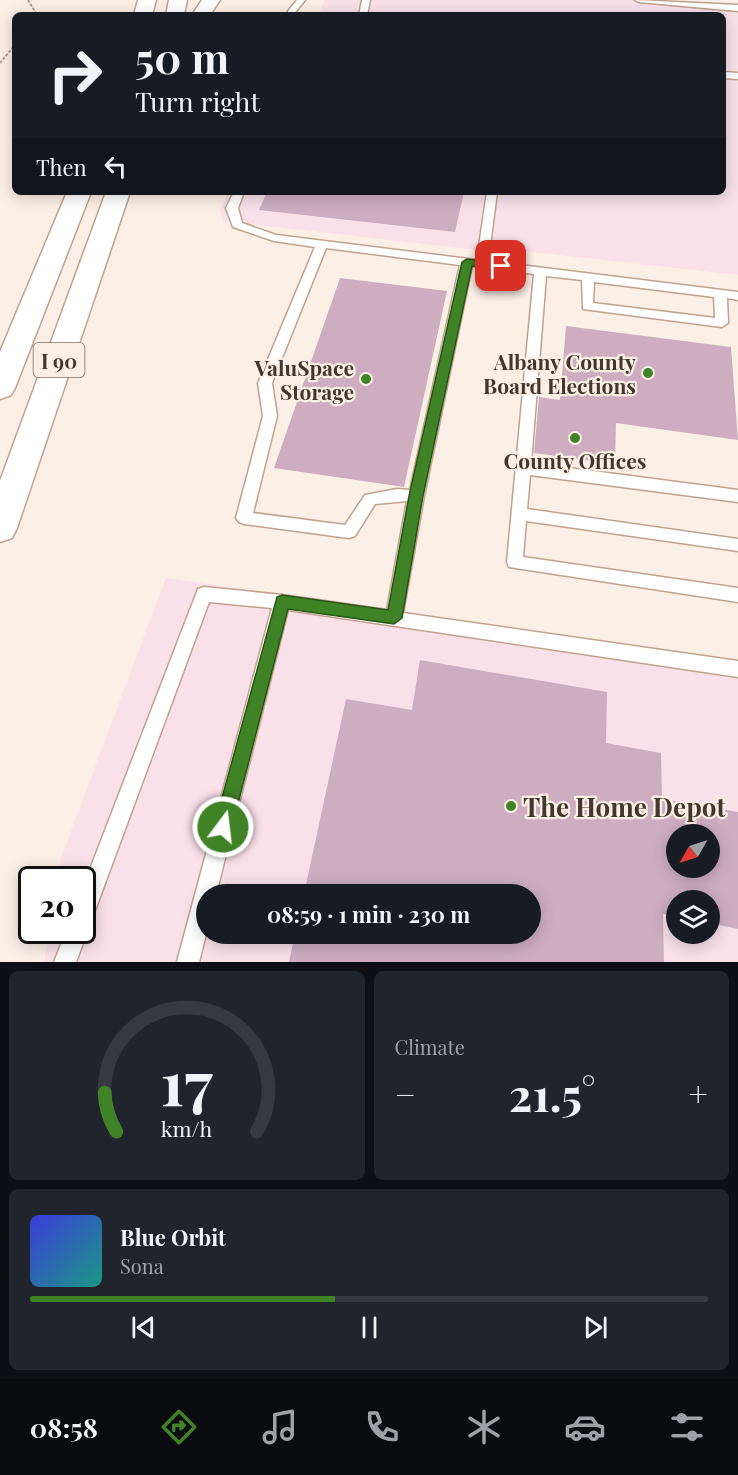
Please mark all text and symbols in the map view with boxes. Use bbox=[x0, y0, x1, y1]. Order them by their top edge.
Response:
text: 50 m bbox=[135, 29, 229, 85]
icon: right bbox=[36, 36, 114, 114]
text: Turn right bbox=[135, 83, 260, 119]
icon: left bbox=[99, 150, 132, 183]
text: Then bbox=[36, 152, 87, 182]
pin bbox=[475, 240, 526, 291]
icon: arrive bbox=[484, 249, 517, 282]
road number: I 90 bbox=[34, 343, 84, 377]
place label: Albany County Board Elections bbox=[483, 347, 636, 399]
place label: ValuSpace Storage bbox=[254, 353, 354, 405]
marker: Albany County Board Elections bbox=[641, 366, 655, 380]
marker: ValuSpace Storage bbox=[359, 372, 373, 386]
marker: County Offices bbox=[568, 431, 582, 445]
place label: County Offices bbox=[504, 446, 646, 474]
place label: The Home Depot bbox=[523, 789, 726, 824]
position arrow bbox=[191, 795, 255, 859]
marker: The Home Depot bbox=[504, 799, 518, 813]
north arrow bbox=[666, 824, 720, 878]
map controls bbox=[666, 824, 720, 944]
speed limit sign: 20 bbox=[18, 866, 96, 944]
button: layers bbox=[666, 890, 720, 944]
text: 08:59 · 1 min · 230 m bbox=[267, 899, 470, 929]
text: Climate bbox=[395, 1033, 465, 1060]
text: 17 bbox=[161, 1038, 213, 1122]
text: 21.5° bbox=[509, 1063, 596, 1123]
text: − bbox=[395, 1071, 416, 1115]
text: + bbox=[689, 1071, 708, 1115]
text: km/h bbox=[161, 1115, 213, 1143]
text: Blue Orbit bbox=[120, 1222, 226, 1252]
text: Sona bbox=[120, 1252, 164, 1279]
icon: previous bbox=[127, 1311, 160, 1344]
icon: pause bbox=[353, 1311, 386, 1344]
icon: next bbox=[579, 1311, 612, 1344]
icon: directions bbox=[158, 1406, 200, 1448]
icon: music bbox=[259, 1406, 301, 1448]
icon: phone bbox=[361, 1406, 403, 1448]
icon: climate bbox=[463, 1406, 505, 1448]
icon: car bbox=[564, 1406, 606, 1448]
icon: filters bbox=[666, 1406, 708, 1448]
text: 08:58 bbox=[30, 1409, 98, 1445]

